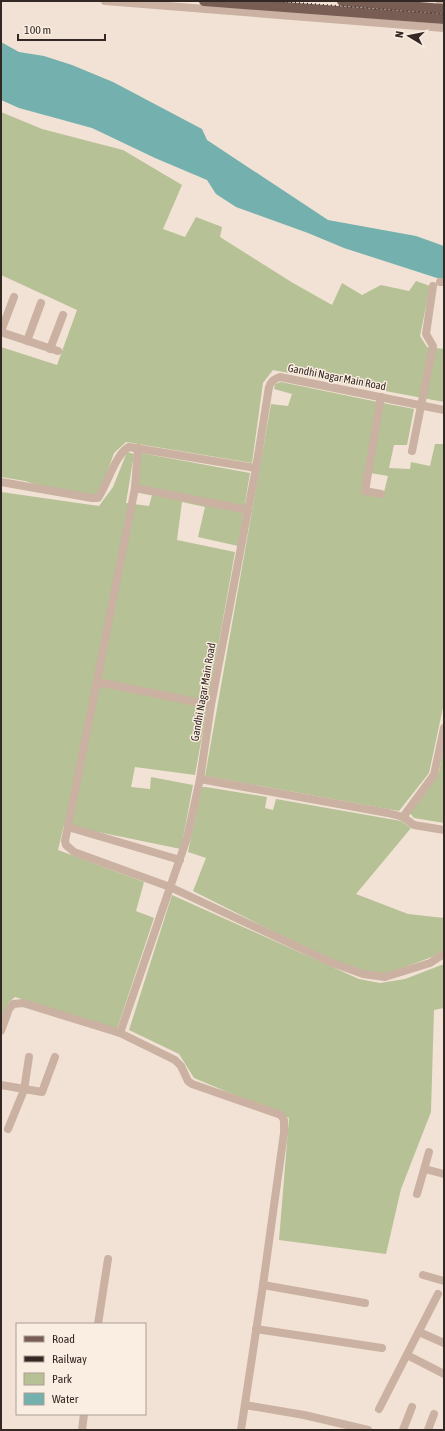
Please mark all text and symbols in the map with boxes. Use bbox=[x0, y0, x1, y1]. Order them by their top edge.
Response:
scale bar bbox=[18, 16, 105, 42]
north arrow bbox=[389, 16, 429, 56]
text: 100 m bbox=[24, 23, 51, 37]
text: N bbox=[393, 30, 406, 39]
street label: Gandhi Nagar Main Road bbox=[287, 362, 387, 392]
street label: Gandhi Nagar Main Road bbox=[188, 642, 218, 742]
legend bbox=[16, 1323, 146, 1415]
text: Road bbox=[52, 1332, 75, 1346]
text: Railway bbox=[52, 1352, 87, 1366]
text: Park bbox=[52, 1372, 73, 1386]
text: Water bbox=[52, 1392, 79, 1406]

